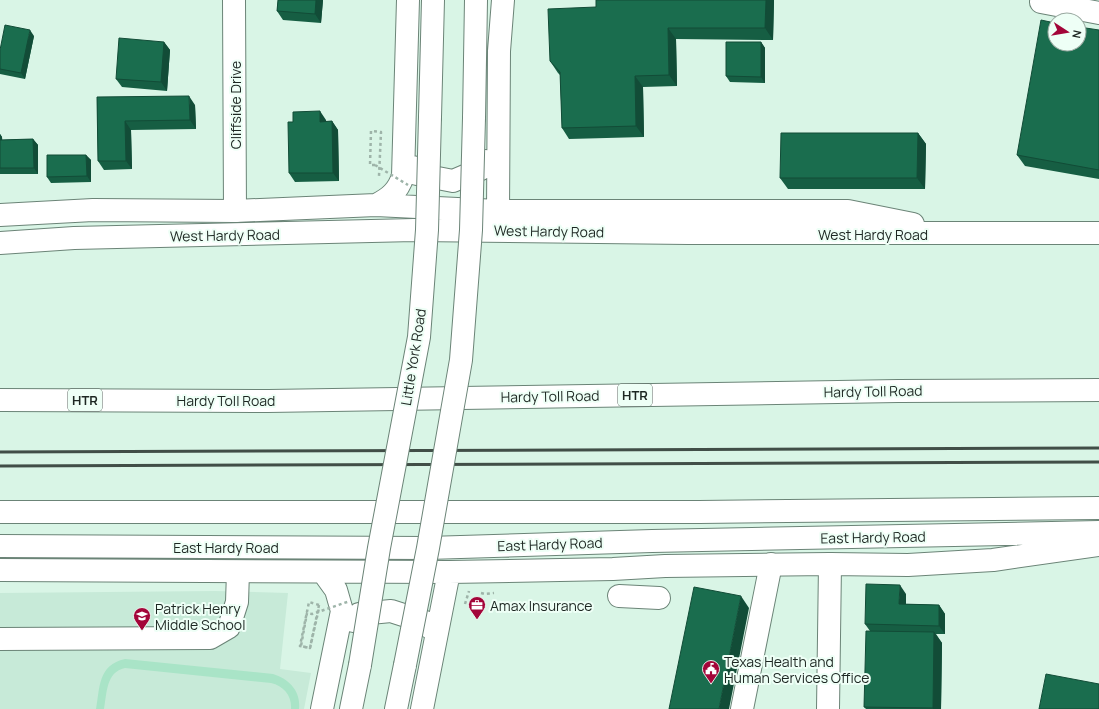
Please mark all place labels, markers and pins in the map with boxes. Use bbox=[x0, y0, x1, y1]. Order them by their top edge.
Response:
office icon: Amax Insurance bbox=[467, 595, 487, 620]
place label: Amax Insurance bbox=[490, 596, 592, 615]
place label: Patrick Henry Middle School bbox=[155, 599, 245, 634]
school or university icon: Patrick Henry Middle School bbox=[132, 606, 152, 631]
place label: Texas Health and Human Services Office bbox=[724, 652, 869, 687]
public building icon: Texas Health and Human Services Office bbox=[701, 659, 721, 684]

